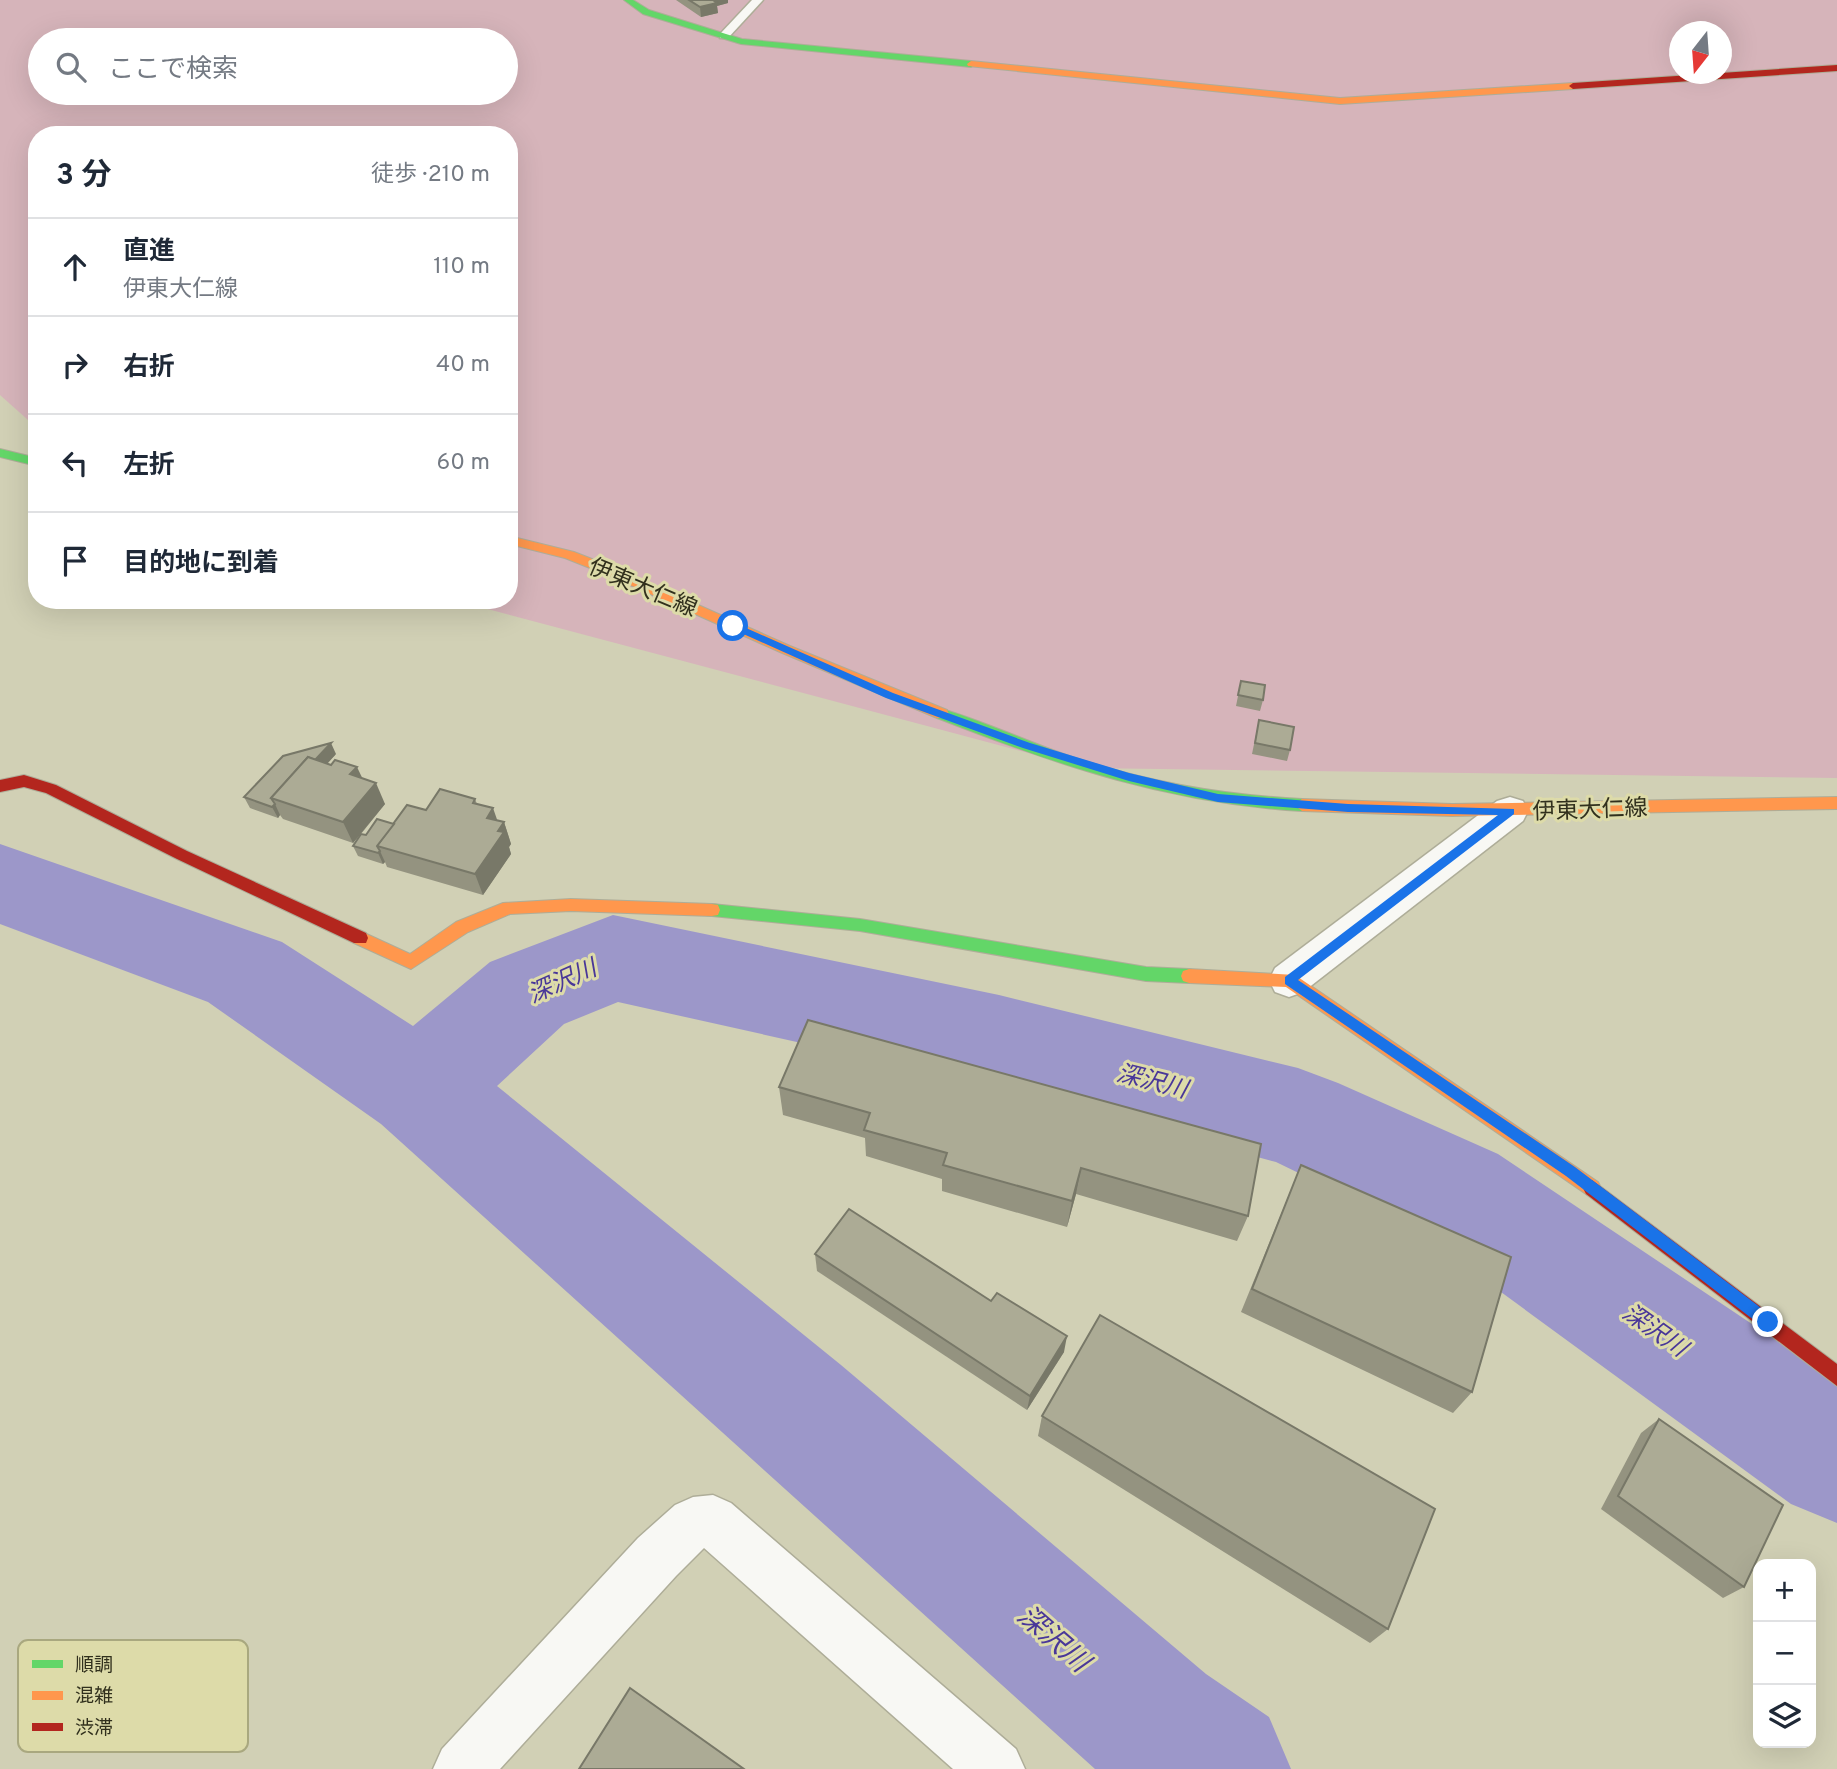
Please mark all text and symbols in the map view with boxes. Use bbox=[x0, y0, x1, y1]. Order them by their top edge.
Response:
north arrow bbox=[1669, 21, 1732, 84]
search box bbox=[28, 28, 518, 105]
icon: search bbox=[52, 48, 90, 86]
text: ここで検索 bbox=[108, 54, 238, 87]
text: 3 分 bbox=[56, 158, 112, 195]
text: 徒歩 · 210 m bbox=[371, 161, 490, 190]
text: 直進 bbox=[123, 236, 175, 269]
icon: ahead bbox=[56, 248, 94, 286]
text: 110 m bbox=[433, 253, 490, 282]
text: 伊東大仁線 bbox=[123, 276, 238, 305]
icon: right bbox=[56, 346, 94, 384]
text: 40 m bbox=[436, 351, 490, 380]
text: 右折 bbox=[123, 352, 175, 385]
icon: left bbox=[56, 444, 94, 482]
text: 60 m bbox=[437, 449, 490, 478]
text: 左折 bbox=[123, 450, 175, 483]
icon: arrive bbox=[56, 542, 94, 580]
text: 目的地に到着 bbox=[123, 548, 279, 581]
street label: 伊東大仁線 bbox=[583, 553, 701, 625]
route start bbox=[717, 610, 748, 641]
street label: 伊東大仁線 bbox=[1532, 795, 1648, 828]
water label: 深沢川 bbox=[524, 953, 605, 1011]
water label: 深沢川 bbox=[1113, 1060, 1193, 1107]
water label: 深沢川 bbox=[1616, 1299, 1694, 1366]
route end bbox=[1752, 1306, 1783, 1337]
map controls bbox=[1753, 1559, 1816, 1748]
button: + bbox=[1753, 1559, 1816, 1622]
water label: 深沢川 bbox=[1009, 1599, 1098, 1683]
button: − bbox=[1753, 1622, 1816, 1685]
legend bbox=[18, 1640, 248, 1752]
text: 順調 bbox=[75, 1654, 113, 1678]
text: 混雑 bbox=[75, 1685, 113, 1709]
button: layers bbox=[1753, 1685, 1816, 1748]
text: 渋滞 bbox=[75, 1717, 113, 1741]

